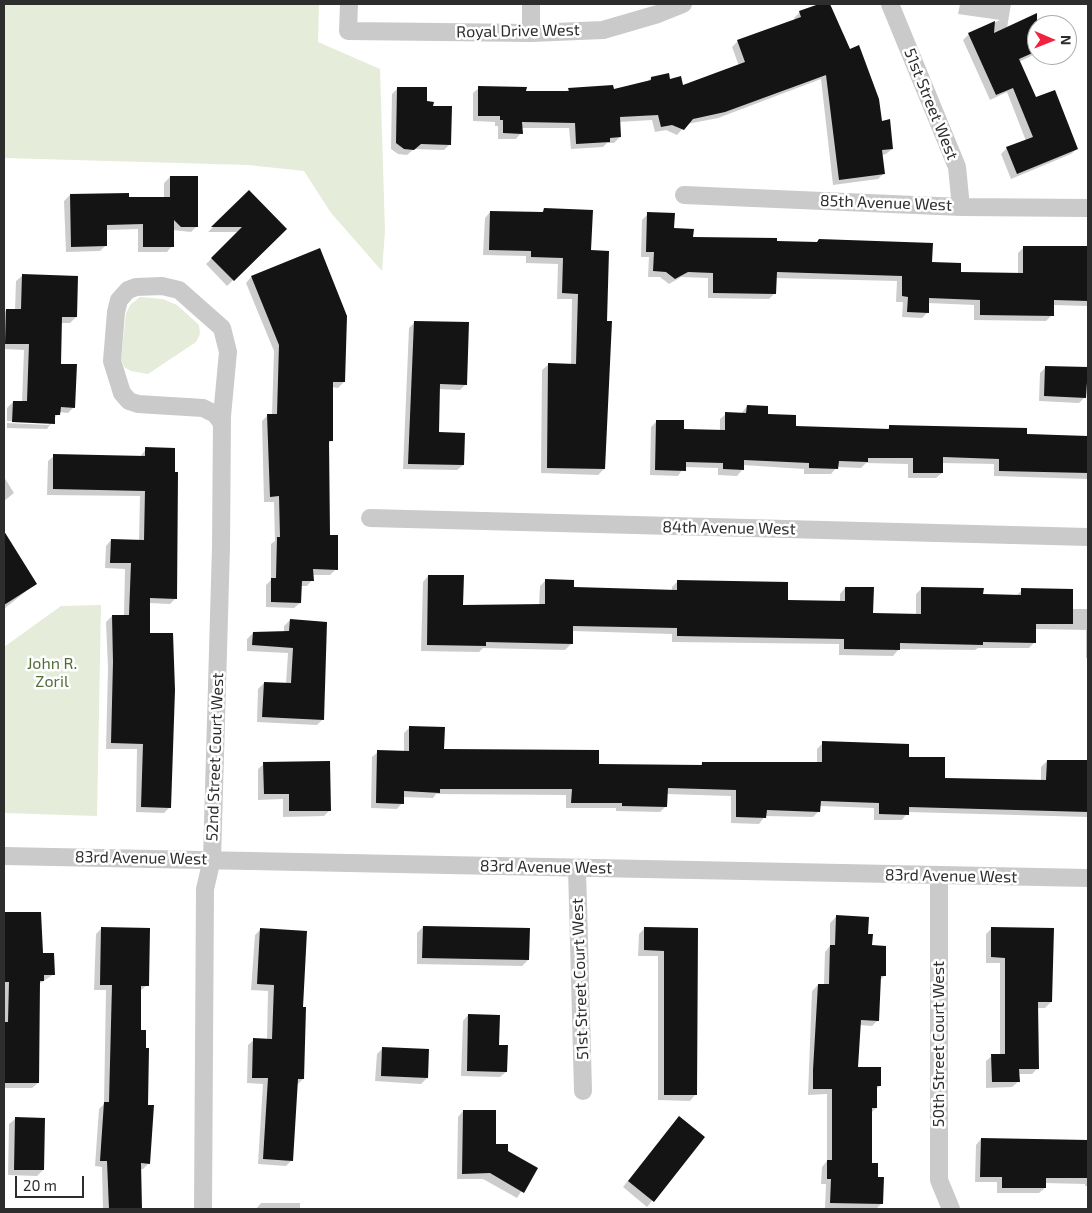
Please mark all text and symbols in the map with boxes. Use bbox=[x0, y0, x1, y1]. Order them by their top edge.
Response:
north arrow bbox=[1027, 15, 1077, 65]
street label: Royal Drive West bbox=[456, 20, 580, 42]
text: N bbox=[1058, 35, 1075, 45]
street label: 51st Street West bbox=[900, 45, 962, 163]
street label: 85th Avenue West bbox=[820, 191, 952, 215]
street label: 84th Avenue West bbox=[662, 517, 796, 539]
park label: John R. Zoril bbox=[27, 654, 77, 692]
street label: 52nd Street Court West bbox=[202, 672, 228, 842]
street label: 83rd Avenue West bbox=[75, 847, 207, 869]
street label: 83rd Avenue West bbox=[480, 856, 612, 878]
street label: 83rd Avenue West bbox=[885, 865, 1017, 887]
street label: 51st Street Court West bbox=[568, 898, 592, 1060]
street label: 50th Street Court West bbox=[929, 961, 949, 1127]
scale bar bbox=[18, 1166, 86, 1198]
text: 20 m bbox=[23, 1176, 57, 1194]

